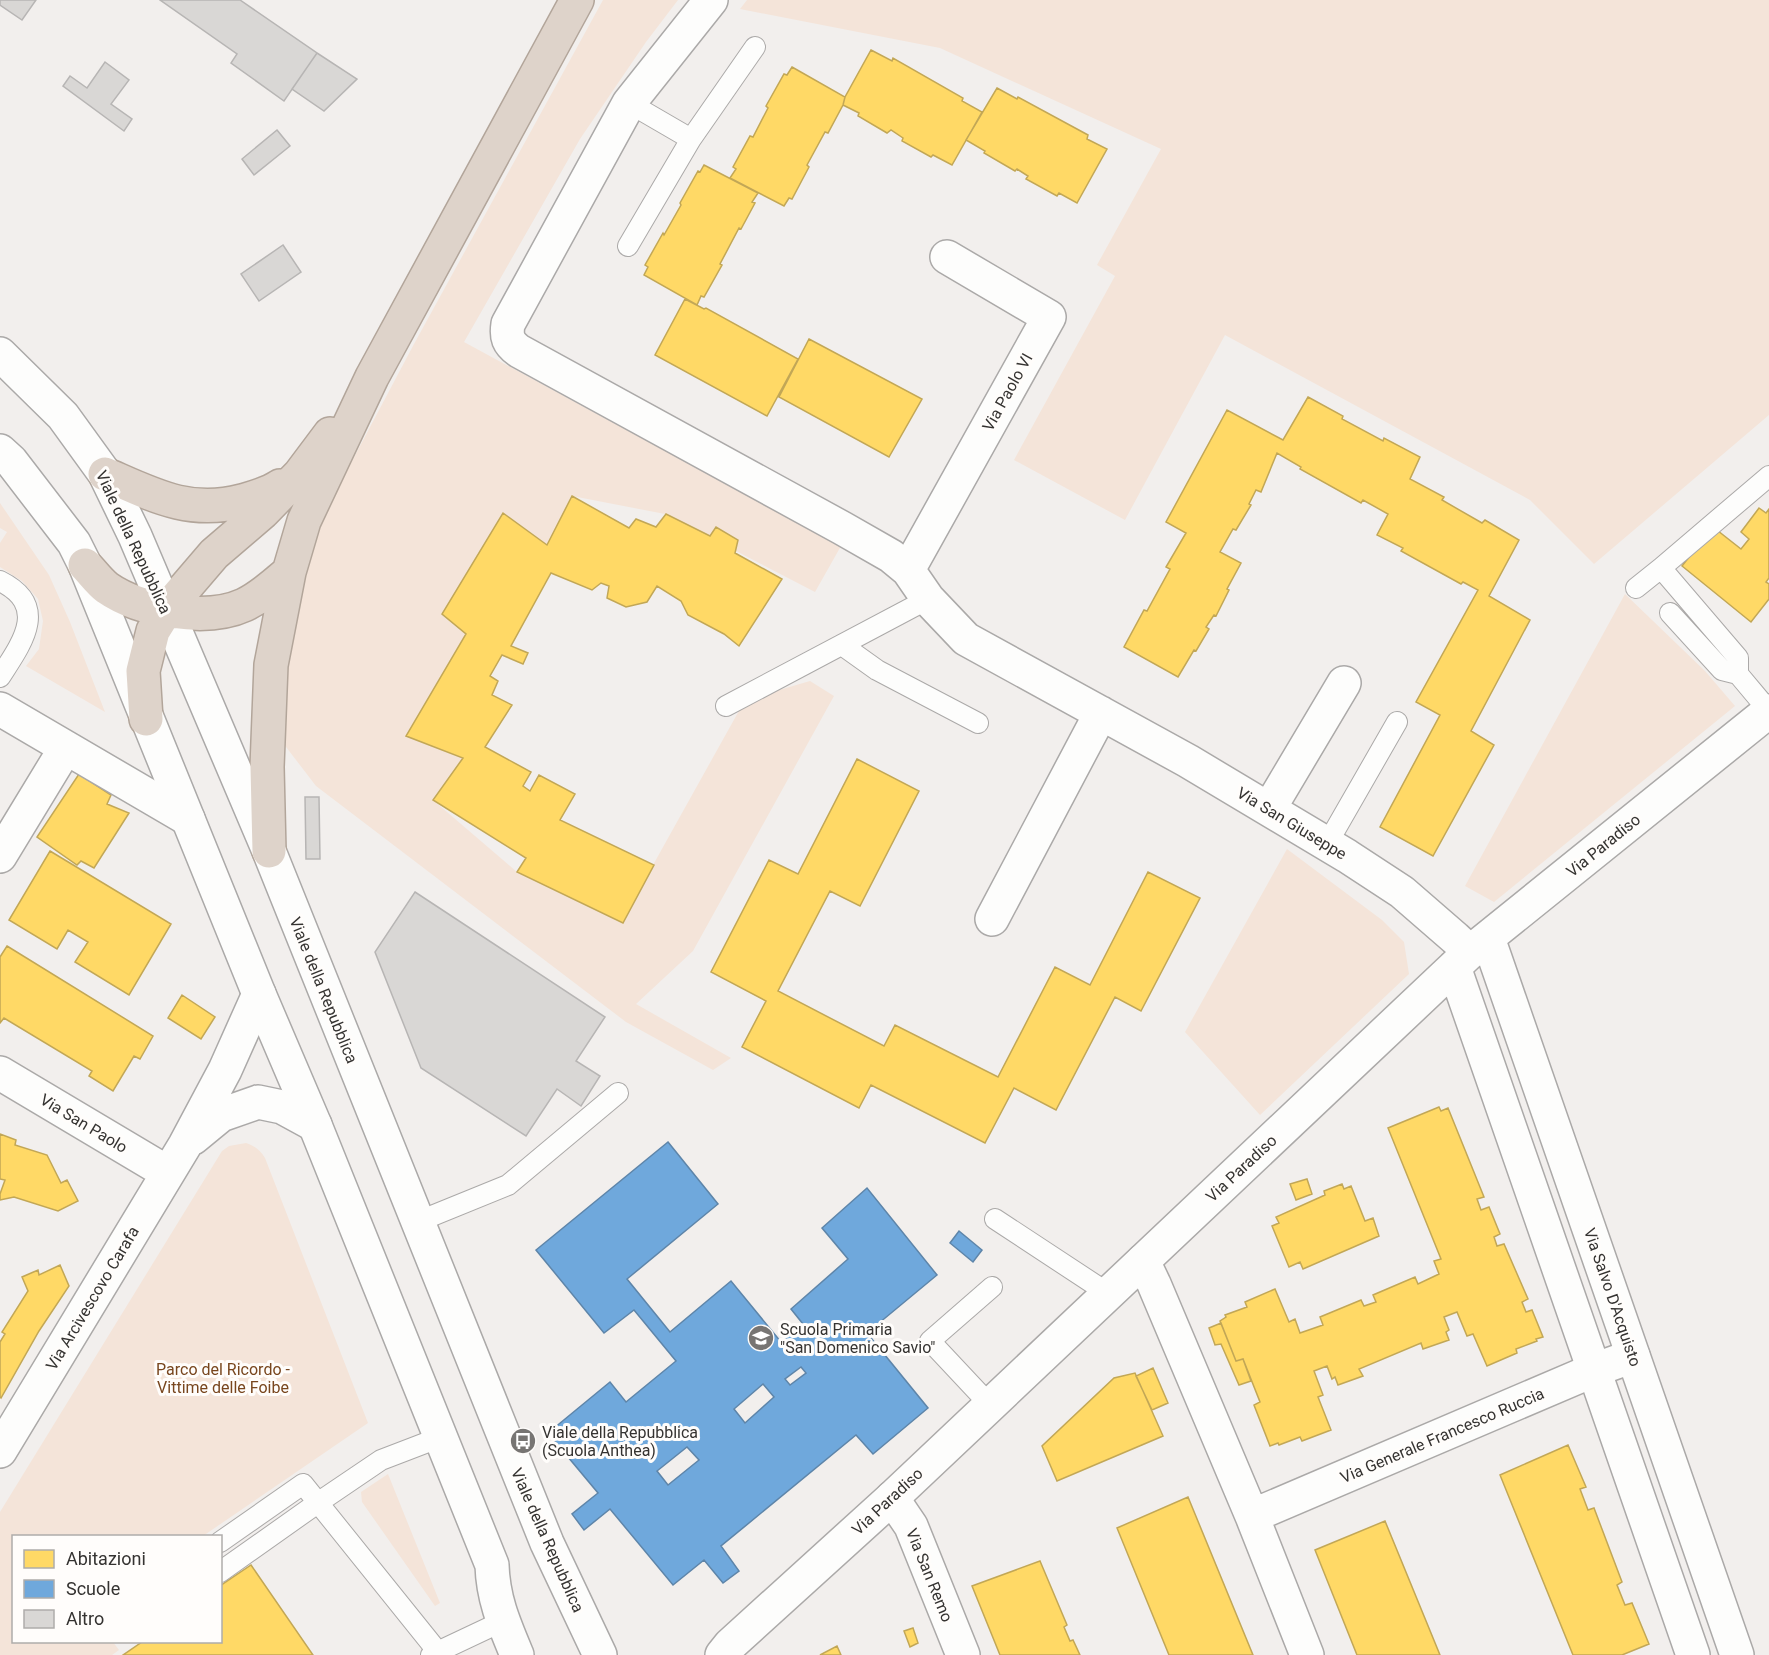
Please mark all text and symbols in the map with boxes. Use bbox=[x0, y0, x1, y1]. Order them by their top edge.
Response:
street label: Via Paolo VI bbox=[978, 350, 1037, 435]
street label: Viale della Repubblica bbox=[92, 467, 175, 617]
street label: Via San Giuseppe bbox=[1233, 783, 1350, 864]
street label: Via Paradiso bbox=[1563, 810, 1644, 881]
street label: Viale della Repubblica bbox=[285, 914, 362, 1066]
street label: Via San Paolo bbox=[37, 1090, 131, 1157]
street label: Via Paradiso bbox=[1202, 1131, 1281, 1206]
street label: Via Arcivescovo Carafa bbox=[42, 1223, 143, 1374]
street label: Via Salvo D'Acquisto bbox=[1580, 1226, 1645, 1369]
place label: Scuola Primaria "San Domenico Savio" bbox=[780, 1320, 935, 1357]
school or university icon: Scuola Primaria "San Domenico Savio" bbox=[746, 1323, 776, 1353]
park label: Parco del Ricordo - Vittime delle Foibe bbox=[156, 1360, 291, 1397]
street label: Via Generale Francesco Ruccia bbox=[1337, 1384, 1547, 1487]
place label: Viale della Repubblica (Scuola Anthea) bbox=[542, 1423, 698, 1460]
bus stop icon: Viale della Repubblica (Scuola Anthea) bbox=[508, 1426, 538, 1456]
street label: Via Paradiso bbox=[848, 1464, 927, 1539]
street label: Viale della Repubblica bbox=[507, 1465, 588, 1615]
street label: Via San Remo bbox=[902, 1526, 957, 1625]
legend bbox=[12, 1535, 222, 1643]
text: Abitazioni bbox=[66, 1548, 146, 1569]
text: Scuole bbox=[66, 1578, 120, 1599]
text: Altro bbox=[66, 1608, 104, 1629]

